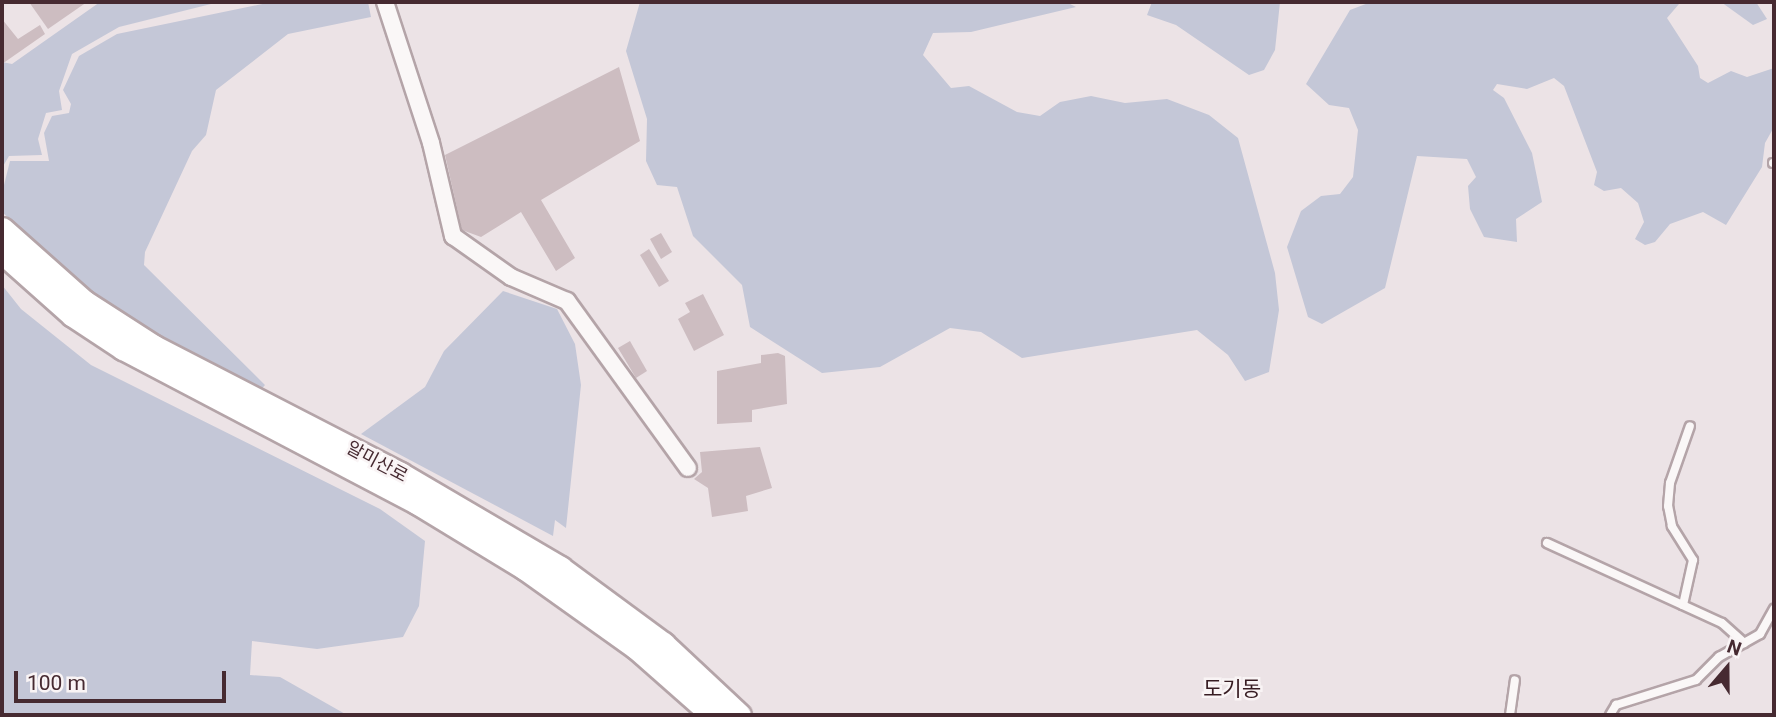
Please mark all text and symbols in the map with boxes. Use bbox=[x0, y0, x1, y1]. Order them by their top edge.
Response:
street label: 알미산로 bbox=[343, 437, 411, 487]
north arrow bbox=[1692, 633, 1762, 703]
text: N bbox=[1724, 635, 1745, 661]
scale bar bbox=[18, 658, 229, 702]
text: 100 m bbox=[27, 671, 86, 695]
district label: 도기동 bbox=[1203, 676, 1261, 702]

